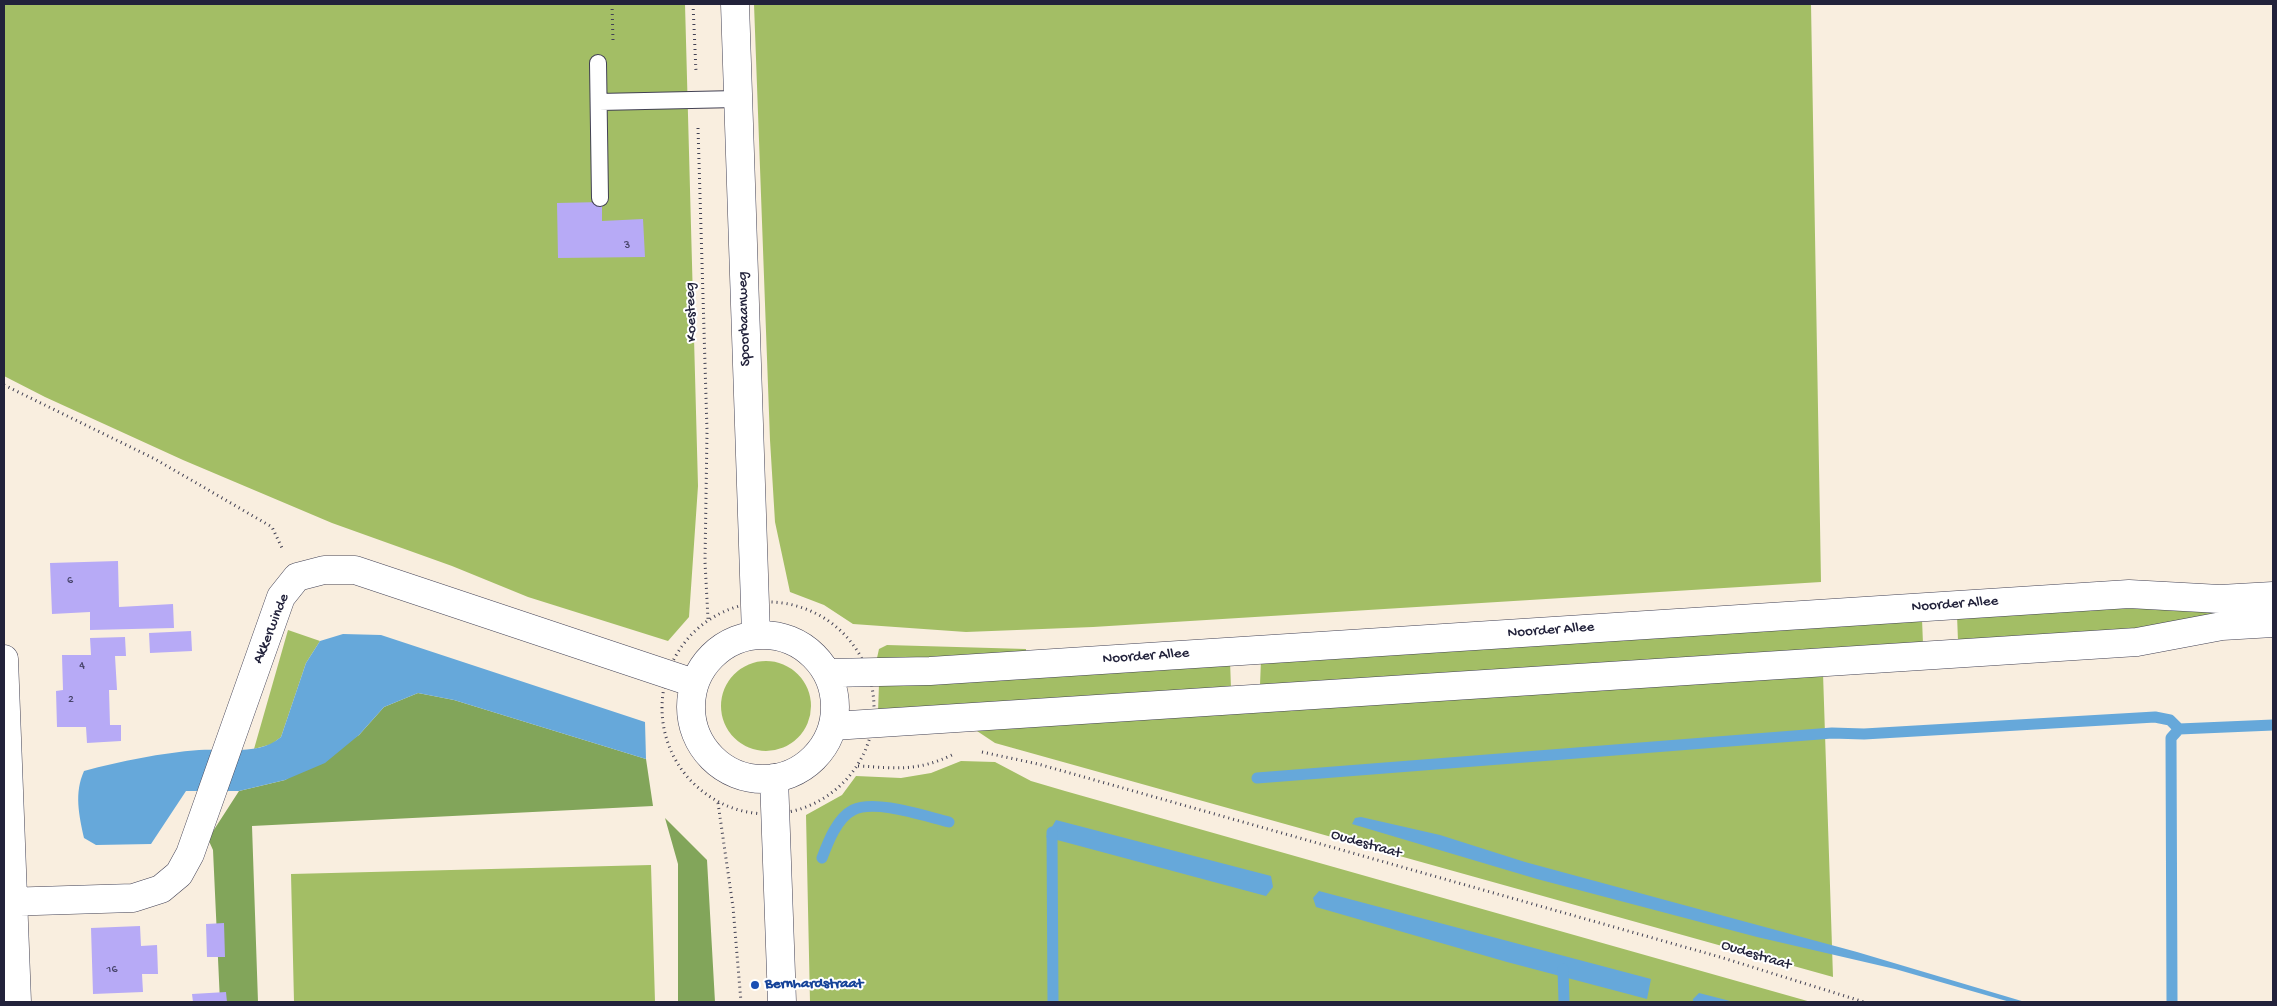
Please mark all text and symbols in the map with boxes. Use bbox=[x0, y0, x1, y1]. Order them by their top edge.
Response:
house number: 3 bbox=[624, 239, 630, 253]
street label: Spoorbaanweg bbox=[734, 271, 756, 367]
street label: Koesteeg bbox=[682, 282, 702, 342]
house number: 6 bbox=[67, 574, 73, 588]
street label: Akkerwinde bbox=[250, 591, 294, 667]
street label: Noorder Allee bbox=[1911, 593, 1999, 617]
street label: Noorder Allee bbox=[1507, 619, 1595, 643]
street label: Noorder Allee bbox=[1102, 645, 1190, 669]
house number: 4 bbox=[79, 659, 85, 673]
house number: 2 bbox=[68, 693, 74, 707]
street label: Oudestraat bbox=[1329, 826, 1403, 864]
street label: Oudestraat bbox=[1719, 937, 1793, 975]
house number: 16 bbox=[107, 963, 117, 977]
place label: Bernhardstraat bbox=[765, 976, 863, 994]
marker: Bernhardstraat bbox=[749, 979, 761, 991]

